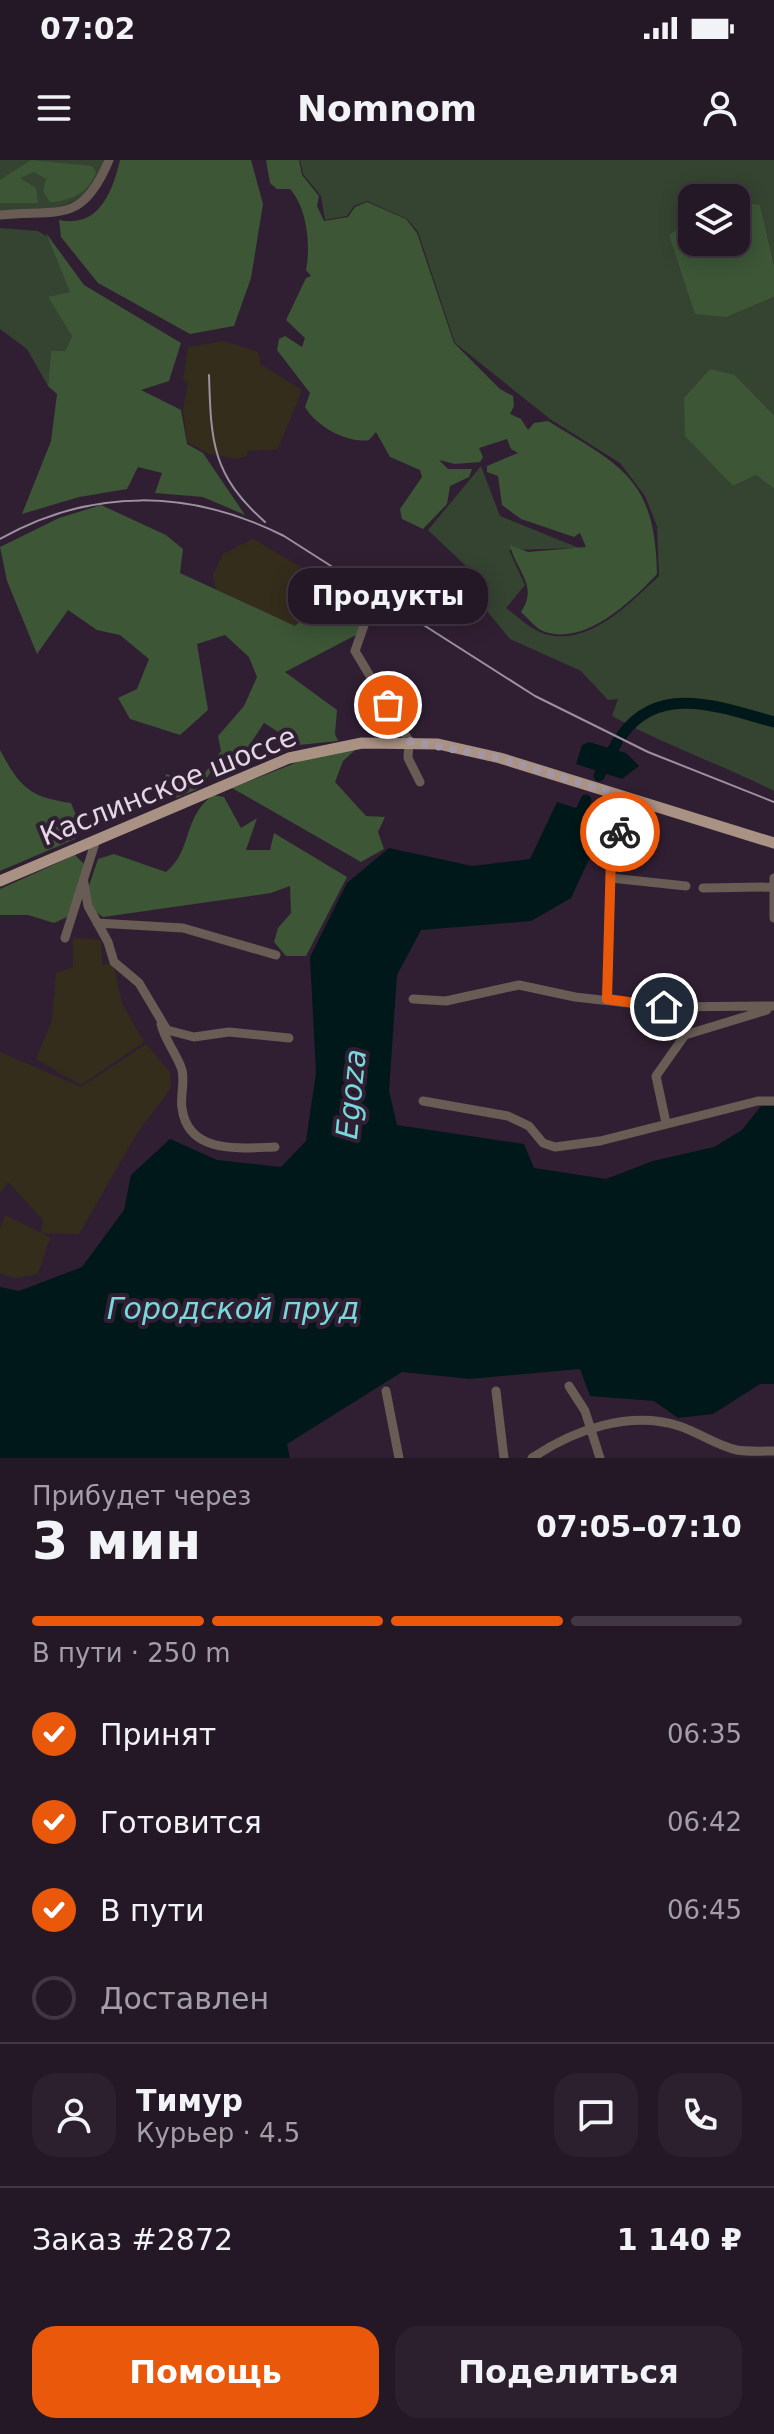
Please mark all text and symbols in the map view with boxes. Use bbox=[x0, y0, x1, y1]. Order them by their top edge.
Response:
text: 07:02 bbox=[40, 11, 136, 46]
icon: menu bbox=[32, 86, 76, 130]
icon: person bbox=[698, 86, 742, 130]
text: Nomnom bbox=[297, 88, 477, 129]
map controls bbox=[678, 184, 750, 256]
button: layers bbox=[678, 184, 750, 256]
callout: Продукты bbox=[288, 569, 488, 625]
text: Продукты bbox=[312, 581, 464, 611]
pin bbox=[354, 671, 422, 739]
icon: bag bbox=[366, 683, 410, 727]
street label: Каслинское шоссе bbox=[35, 720, 301, 852]
courier bbox=[580, 792, 660, 872]
icon: bike bbox=[598, 810, 642, 854]
pin bbox=[630, 973, 698, 1041]
icon: home bbox=[642, 985, 686, 1029]
water label: Egoza bbox=[329, 1047, 373, 1141]
water label: Городской пруд bbox=[107, 1291, 359, 1326]
text: Прибудет через bbox=[32, 1481, 251, 1511]
text: 07:05–07:10 bbox=[536, 1509, 742, 1544]
text: 3 мин bbox=[32, 1511, 201, 1571]
text: В пути · 250 m bbox=[32, 1638, 231, 1668]
icon: check bbox=[32, 1712, 76, 1756]
text: Принят bbox=[100, 1717, 216, 1752]
text: 06:35 bbox=[667, 1719, 742, 1749]
icon: check bbox=[32, 1800, 76, 1844]
text: Готовится bbox=[100, 1805, 262, 1840]
text: 06:42 bbox=[667, 1807, 742, 1837]
icon: check bbox=[32, 1888, 76, 1932]
text: В пути bbox=[100, 1893, 204, 1928]
text: 06:45 bbox=[667, 1895, 742, 1925]
text: Доставлен bbox=[100, 1981, 269, 2016]
button: person bbox=[32, 2073, 116, 2157]
button: chat bbox=[554, 2073, 638, 2157]
button: phone bbox=[658, 2073, 742, 2157]
text: Тимур bbox=[136, 2083, 243, 2118]
text: Курьер · 4.5 bbox=[136, 2118, 300, 2148]
text: Заказ #2872 bbox=[32, 2222, 233, 2257]
text: 1 140 ₽ bbox=[617, 2222, 742, 2257]
button: Помощь bbox=[32, 2326, 379, 2418]
button: Поделиться bbox=[395, 2326, 742, 2418]

